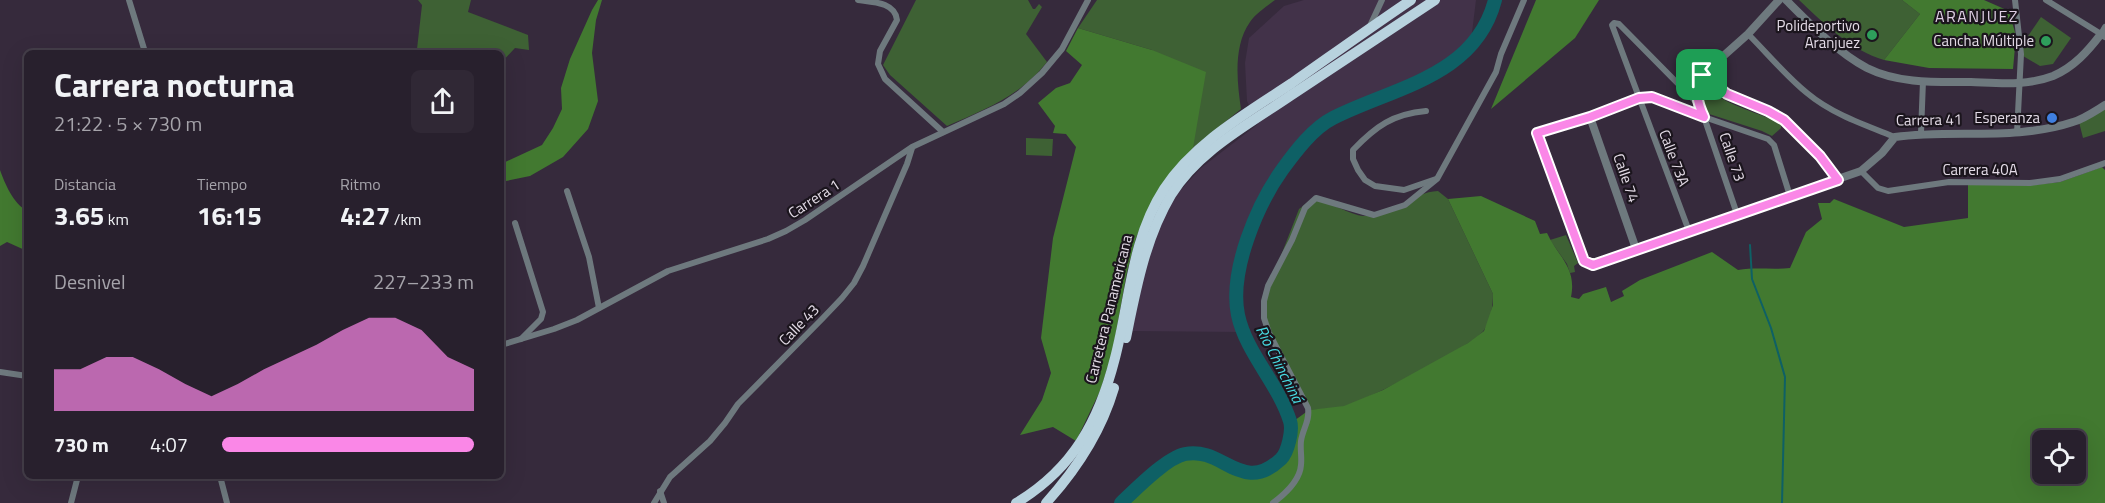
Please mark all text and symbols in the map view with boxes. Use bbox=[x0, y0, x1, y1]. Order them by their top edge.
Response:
district label: ARANJUEZ bbox=[1935, 4, 2019, 28]
place label: Polideportivo Aranjuez bbox=[1776, 14, 1860, 54]
marker: Polideportivo Aranjuez bbox=[1865, 28, 1879, 42]
place label: Cancha Múltiple bbox=[1933, 29, 2034, 52]
marker: Cancha Múltiple bbox=[2039, 34, 2053, 48]
pin bbox=[1676, 49, 1727, 100]
icon: arrive bbox=[1685, 58, 1718, 91]
text: Carrera nocturna bbox=[54, 60, 295, 110]
button: share bbox=[411, 70, 474, 133]
place label: Esperanza bbox=[1974, 106, 2040, 129]
street label: Carrera 41 bbox=[1896, 107, 1962, 132]
text: 21:22 · 5 × 730 m bbox=[54, 108, 202, 139]
marker: Esperanza bbox=[2045, 111, 2059, 125]
street label: Calle 73A bbox=[1653, 126, 1696, 190]
street label: Calle 73 bbox=[1713, 129, 1752, 184]
street label: Calle 74 bbox=[1607, 150, 1646, 205]
street label: Carrera 40A bbox=[1942, 158, 2018, 181]
text: Distancia bbox=[54, 172, 116, 196]
text: Tiempo bbox=[197, 172, 247, 196]
text: Ritmo bbox=[340, 172, 381, 196]
street label: Carrera 1 bbox=[783, 173, 844, 224]
text: 3.65 bbox=[54, 196, 104, 235]
text: 16:15 bbox=[197, 196, 262, 235]
text: 4:27 bbox=[340, 196, 390, 235]
text: km bbox=[104, 207, 129, 231]
text: /km bbox=[390, 207, 422, 231]
street label: Carretera Panamericana bbox=[1079, 232, 1138, 386]
text: Desnivel bbox=[54, 266, 126, 297]
text: 227–233 m bbox=[373, 266, 474, 297]
street label: Calle 43 bbox=[773, 299, 824, 351]
water label: Río Chinchiná bbox=[1250, 321, 1311, 409]
text: 730 m bbox=[54, 429, 109, 460]
text: 4:07 bbox=[150, 429, 188, 460]
map controls bbox=[2032, 430, 2086, 484]
button: locate bbox=[2032, 430, 2086, 484]

